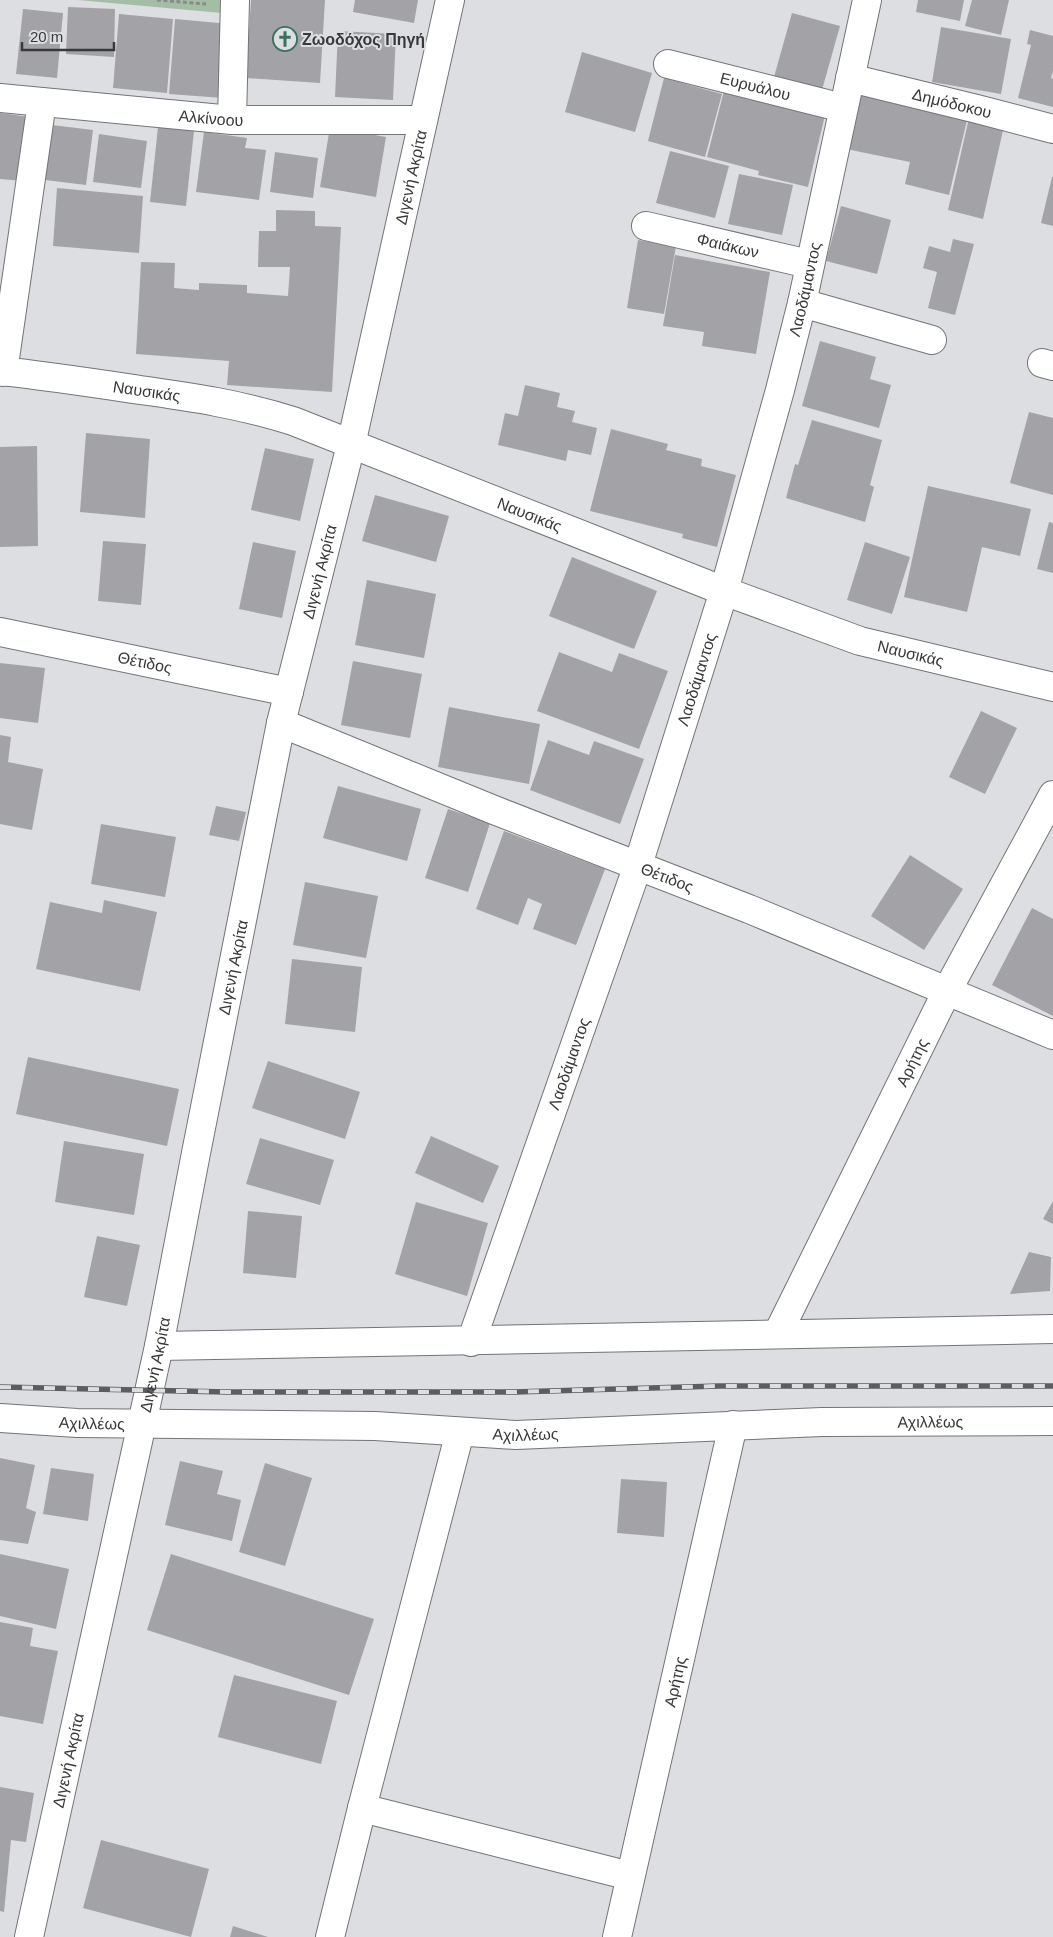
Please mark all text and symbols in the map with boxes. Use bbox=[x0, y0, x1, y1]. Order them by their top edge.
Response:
scale bar bbox=[22, 20, 115, 52]
church icon: Ζωοδόχος Πηγή bbox=[272, 26, 298, 52]
text: 20 m bbox=[30, 28, 63, 45]
place label: Ζωοδόχος Πηγή bbox=[302, 31, 425, 49]
street label: Ευρυάλου bbox=[718, 69, 792, 103]
street label: Δημόδοκου bbox=[911, 85, 993, 121]
street label: Αλκίνοου bbox=[178, 106, 243, 129]
street label: Διγενή Ακρίτα bbox=[392, 128, 429, 226]
street label: Φαιάκων bbox=[695, 230, 760, 261]
street label: Λαοδάμαντος bbox=[785, 240, 823, 338]
street label: Ναυσικάς bbox=[112, 378, 182, 404]
street label: Ναυσικάς bbox=[495, 494, 565, 535]
street label: Διγενή Ακρίτα bbox=[299, 523, 339, 621]
street label: Λαοδάμαντος bbox=[674, 631, 719, 728]
street label: Ναυσικάς bbox=[876, 637, 946, 669]
street label: Θέτιδος bbox=[116, 648, 174, 676]
street label: Θέτιδος bbox=[639, 859, 696, 895]
street label: Διγενή Ακρίτα bbox=[215, 918, 250, 1016]
street label: Λαοδάμαντος bbox=[545, 1015, 592, 1112]
street label: Αρήτης bbox=[893, 1035, 931, 1089]
street label: Διγενή Ακρίτα bbox=[136, 1316, 173, 1414]
street label: Αχιλλέως bbox=[58, 1413, 125, 1432]
street label: Αχιλλέως bbox=[897, 1413, 963, 1430]
street label: Αχιλλέως bbox=[492, 1425, 559, 1444]
street label: Αρήτης bbox=[661, 1654, 689, 1709]
street label: Διγενή Ακρίτα bbox=[49, 1711, 87, 1809]

